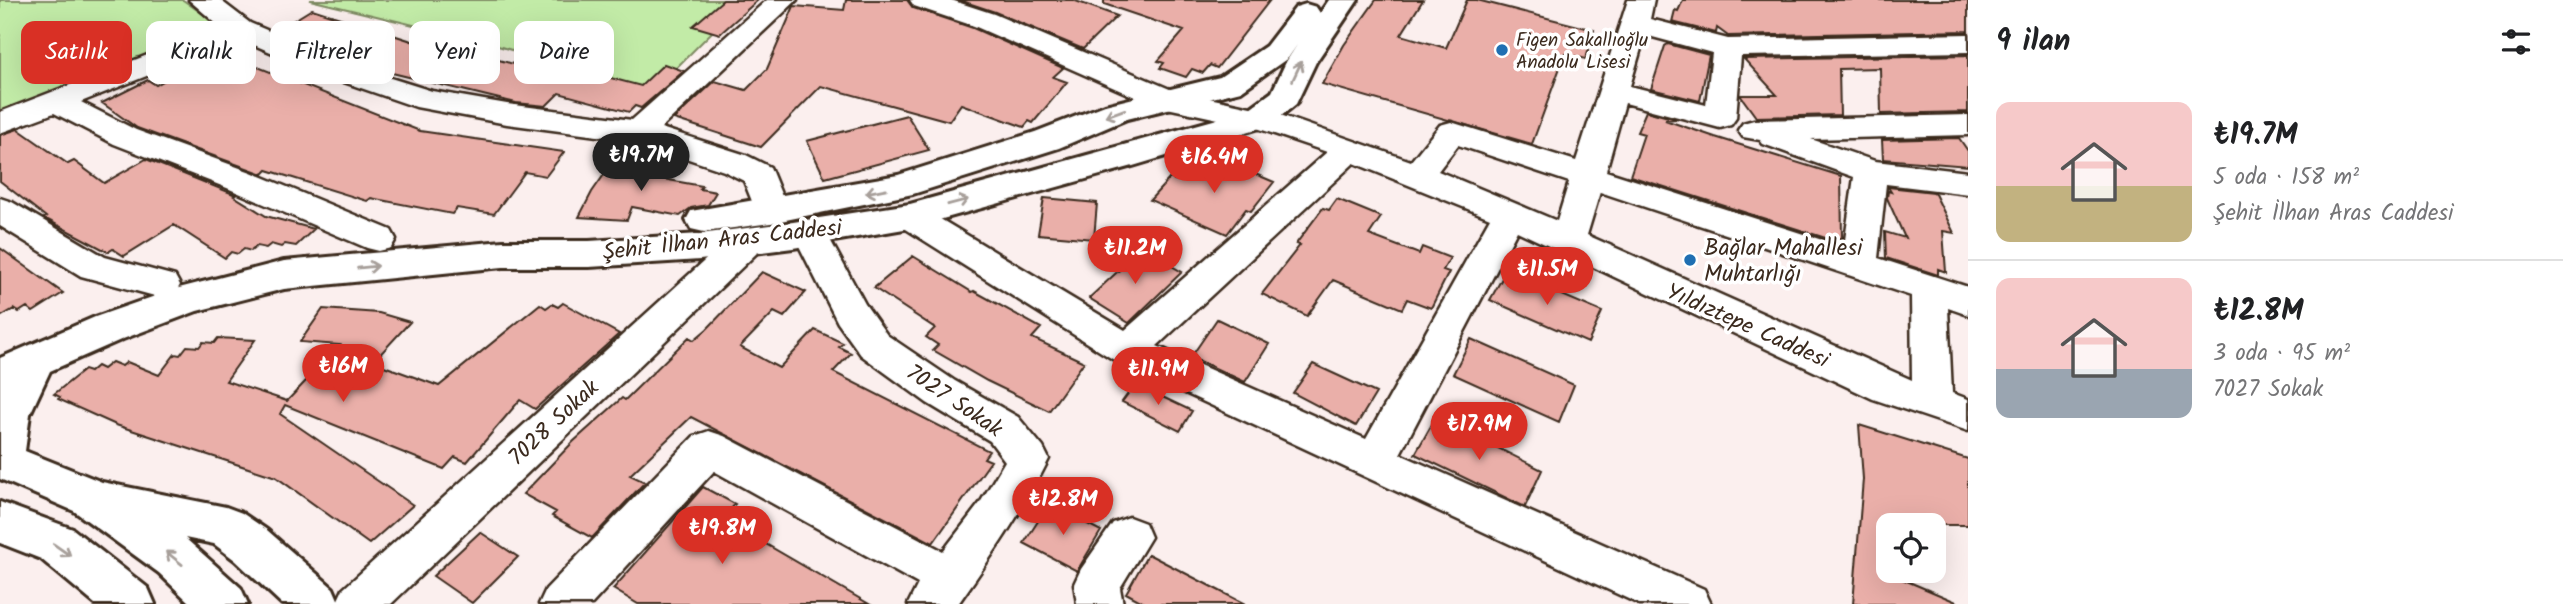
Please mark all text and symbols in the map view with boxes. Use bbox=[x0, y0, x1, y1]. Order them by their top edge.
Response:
text: 9 ilan bbox=[1996, 18, 2070, 66]
chip: Satılık bbox=[21, 21, 132, 84]
chip: Kiralık bbox=[146, 21, 256, 84]
chip: Filtreler bbox=[270, 21, 395, 84]
chip: Yeni bbox=[409, 21, 500, 84]
chip: Daire bbox=[514, 21, 614, 84]
icon: filters bbox=[2497, 23, 2535, 61]
place label: Figen Sakallıoğlu Anadolu Lisesi bbox=[1516, 26, 1648, 78]
marker: Figen Sakallıoğlu Anadolu Lisesi bbox=[1494, 42, 1510, 58]
one-way arrow bbox=[1291, 61, 1304, 82]
one-way arrow bbox=[1105, 108, 1127, 120]
text: ₺19.7M bbox=[2213, 112, 2298, 160]
icon: home bbox=[2052, 130, 2136, 214]
pin: ₺19.7M bbox=[584, 134, 698, 193]
pin: ₺16.4M bbox=[1157, 136, 1271, 195]
text: ₺19.7M bbox=[609, 138, 673, 174]
text: ₺16.4M bbox=[1180, 140, 1248, 176]
text: 5 oda · 158 m² bbox=[2213, 160, 2359, 196]
one-way arrow bbox=[865, 184, 888, 198]
one-way arrow bbox=[947, 195, 969, 208]
text: Şehit İlhan Aras Caddesi bbox=[2213, 196, 2454, 232]
street label: Şehit İlhan Aras Caddesi bbox=[601, 210, 845, 271]
pin: ₺11.2M bbox=[1078, 226, 1192, 286]
text: ₺11.2M bbox=[1104, 231, 1166, 267]
place label: Bağlar Mahallesi Muhtarlığı bbox=[1704, 231, 1864, 293]
pin: ₺11.5M bbox=[1490, 247, 1604, 307]
text: ₺11.5M bbox=[1516, 252, 1578, 288]
marker: Bağlar Mahallesi Muhtarlığı bbox=[1682, 252, 1698, 268]
one-way arrow bbox=[356, 260, 379, 273]
street label: Yıldıztepe Caddesi bbox=[1660, 275, 1836, 380]
text: ₺12.8M bbox=[2213, 288, 2304, 336]
icon: home bbox=[2052, 306, 2136, 390]
text: 3 oda · 95 m² bbox=[2213, 336, 2350, 372]
pin: ₺16M bbox=[302, 344, 384, 404]
pin: ₺11.9M bbox=[1101, 348, 1215, 407]
text: ₺16M bbox=[318, 349, 368, 385]
text: ₺11.9M bbox=[1127, 352, 1189, 388]
street label: 7027 Sokak bbox=[898, 356, 1010, 448]
street label: 7028 Sokak bbox=[501, 371, 608, 475]
text: 7027 Sokak bbox=[2213, 372, 2323, 408]
pin: ₺17.9M bbox=[1422, 402, 1536, 462]
text: ₺17.9M bbox=[1447, 407, 1511, 443]
pin: ₺12.8M bbox=[1006, 477, 1120, 537]
text: ₺12.8M bbox=[1028, 482, 1098, 518]
pin: ₺19.8M bbox=[665, 506, 779, 566]
text: ₺19.8M bbox=[688, 511, 756, 547]
map controls bbox=[1876, 513, 1946, 583]
button: locate bbox=[1876, 513, 1946, 583]
one-way arrow bbox=[52, 543, 71, 557]
one-way arrow bbox=[165, 550, 183, 566]

